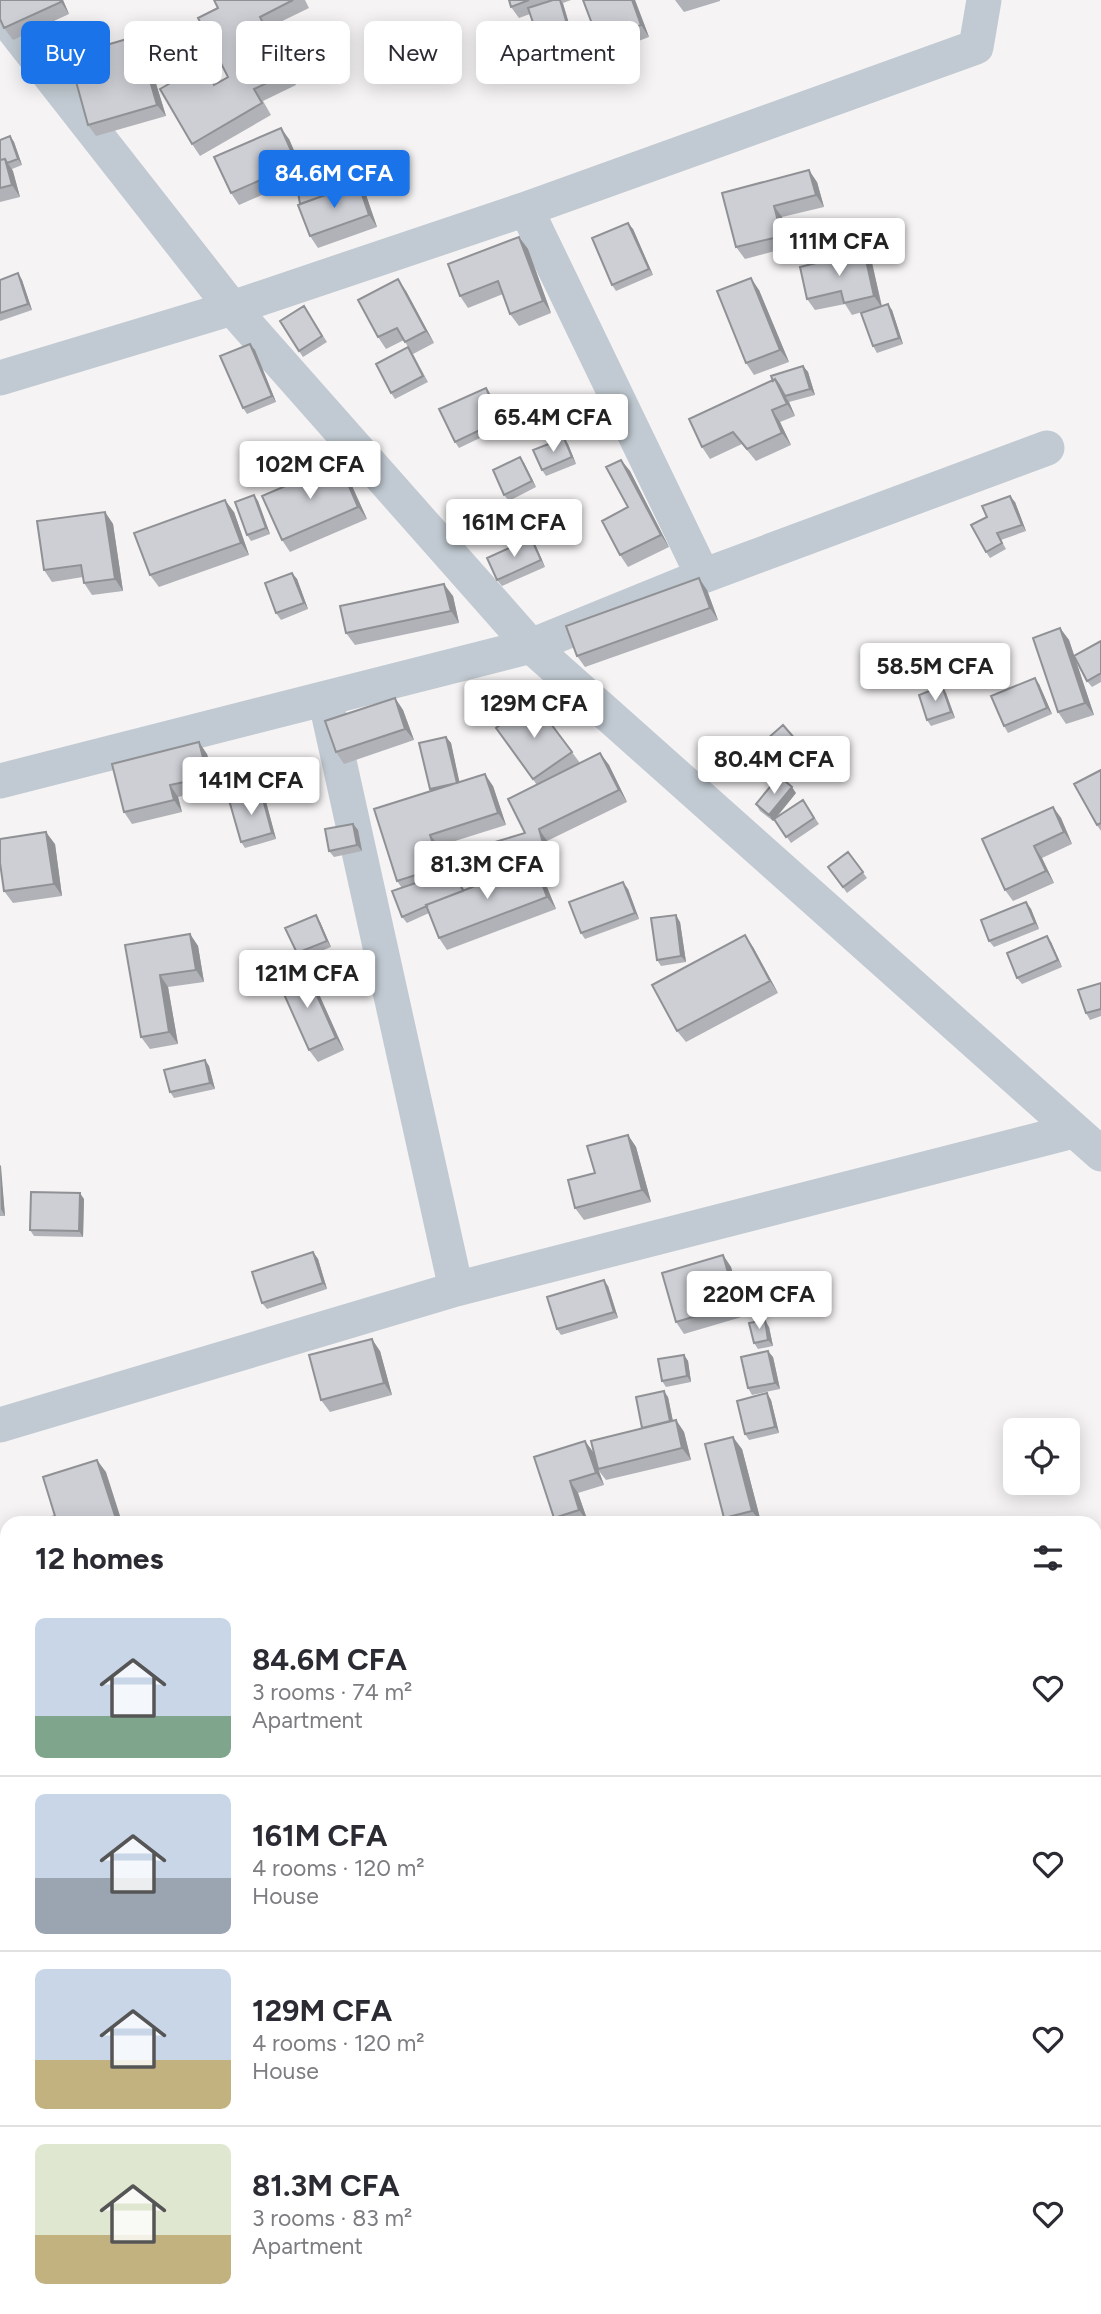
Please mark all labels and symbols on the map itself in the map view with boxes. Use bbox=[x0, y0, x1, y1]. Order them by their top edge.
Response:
pin: 84.6M CFA bbox=[254, 150, 414, 210]
pin: 111M CFA bbox=[767, 218, 911, 278]
pin: 65.4M CFA bbox=[473, 394, 633, 454]
pin: 102M CFA bbox=[238, 442, 382, 501]
pin: 161M CFA bbox=[442, 500, 586, 559]
pin: 58.5M CFA bbox=[855, 644, 1015, 703]
pin: 129M CFA bbox=[462, 680, 606, 740]
pin: 80.4M CFA bbox=[694, 736, 854, 796]
pin: 141M CFA bbox=[179, 758, 323, 817]
pin: 81.3M CFA bbox=[407, 842, 567, 901]
pin: 121M CFA bbox=[235, 950, 379, 1010]
pin: 220M CFA bbox=[687, 1272, 831, 1331]

